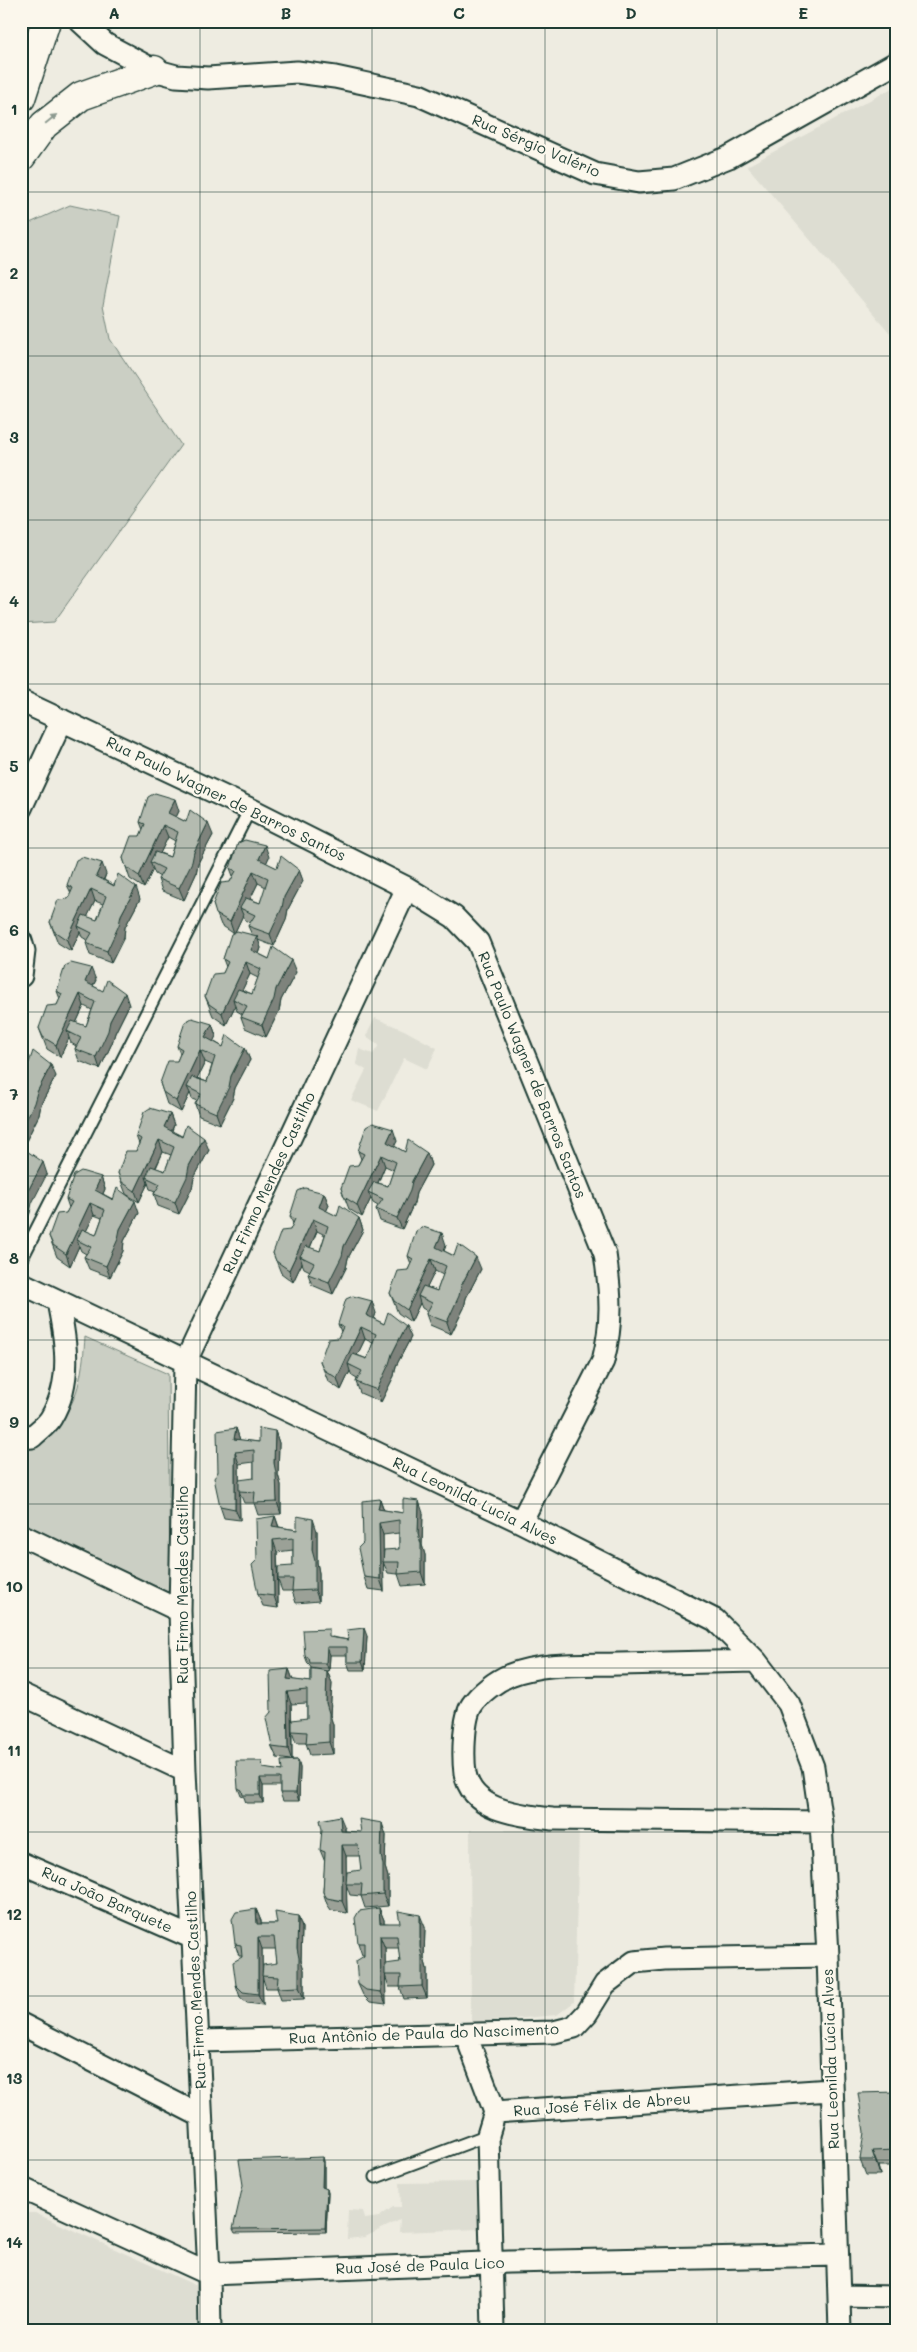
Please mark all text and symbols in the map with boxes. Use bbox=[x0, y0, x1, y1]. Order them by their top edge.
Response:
text: A bbox=[108, 2, 120, 23]
text: B bbox=[281, 2, 291, 23]
text: C bbox=[453, 2, 465, 23]
text: D bbox=[625, 2, 637, 23]
text: E bbox=[798, 2, 808, 23]
text: 1 bbox=[10, 98, 18, 119]
street label: Rua Sérgio Valério bbox=[469, 109, 604, 181]
one-way arrow bbox=[45, 114, 58, 124]
text: 2 bbox=[10, 262, 19, 283]
text: 3 bbox=[9, 426, 19, 447]
text: 4 bbox=[9, 590, 19, 611]
street label: Rua Paulo Wagner de Barros Santos bbox=[103, 731, 350, 865]
text: 5 bbox=[9, 755, 19, 776]
text: 6 bbox=[9, 919, 19, 940]
street label: Rua Paulo Wagner de Barros Santos bbox=[474, 948, 592, 1201]
text: 7 bbox=[10, 1083, 19, 1104]
street label: Rua Firmo Mendes Castilho bbox=[217, 1088, 319, 1277]
text: 8 bbox=[9, 1247, 19, 1268]
text: 9 bbox=[9, 1411, 19, 1432]
street label: Rua Leonilda Lucia Alves bbox=[390, 1452, 561, 1549]
street label: Rua Firmo Mendes Castilho bbox=[172, 1486, 192, 1684]
text: 10 bbox=[5, 1575, 23, 1596]
text: 11 bbox=[7, 1739, 21, 1760]
street label: Rua João Barquete bbox=[39, 1861, 176, 1937]
street label: Rua Firmo Mendes Castilho bbox=[180, 1890, 210, 2090]
text: 12 bbox=[6, 1903, 22, 1924]
street label: Rua Leonilda Lúcia Alves bbox=[817, 1968, 843, 2150]
street label: Rua Antônio de Paula do Nascimento bbox=[289, 2018, 559, 2048]
text: 13 bbox=[6, 2067, 23, 2088]
street label: Rua José Félix de Abreu bbox=[513, 2088, 691, 2120]
text: 14 bbox=[5, 2231, 23, 2252]
street label: Rua José de Paula Lico bbox=[335, 2252, 505, 2278]

